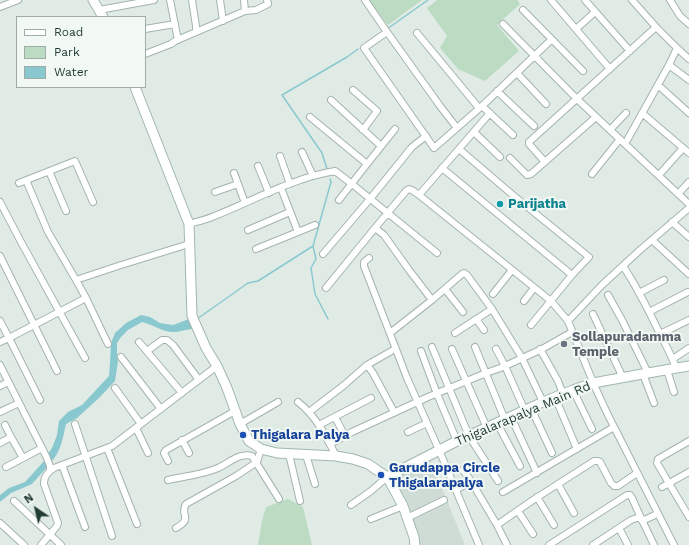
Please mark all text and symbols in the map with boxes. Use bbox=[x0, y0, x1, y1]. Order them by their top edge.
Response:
legend bbox=[16, 16, 146, 88]
text: Road bbox=[54, 25, 83, 39]
text: Park bbox=[54, 45, 80, 59]
text: Water bbox=[54, 65, 88, 79]
place label: Parijatha bbox=[508, 196, 566, 212]
marker: Parijatha bbox=[495, 199, 505, 209]
place label: Sollapuradamma Temple bbox=[572, 329, 681, 360]
marker: Sollapuradamma Temple bbox=[559, 339, 569, 349]
street label: Thigalarapalya Main Rd bbox=[453, 378, 593, 450]
place label: Thigalara Palya bbox=[251, 427, 350, 443]
marker: Thigalara Palya bbox=[238, 430, 248, 440]
place label: Garudappa Circle Thigalarapalya bbox=[389, 460, 500, 491]
marker: Garudappa Circle Thigalarapalya bbox=[376, 470, 386, 480]
north arrow bbox=[16, 489, 56, 529]
text: N bbox=[22, 491, 36, 506]

